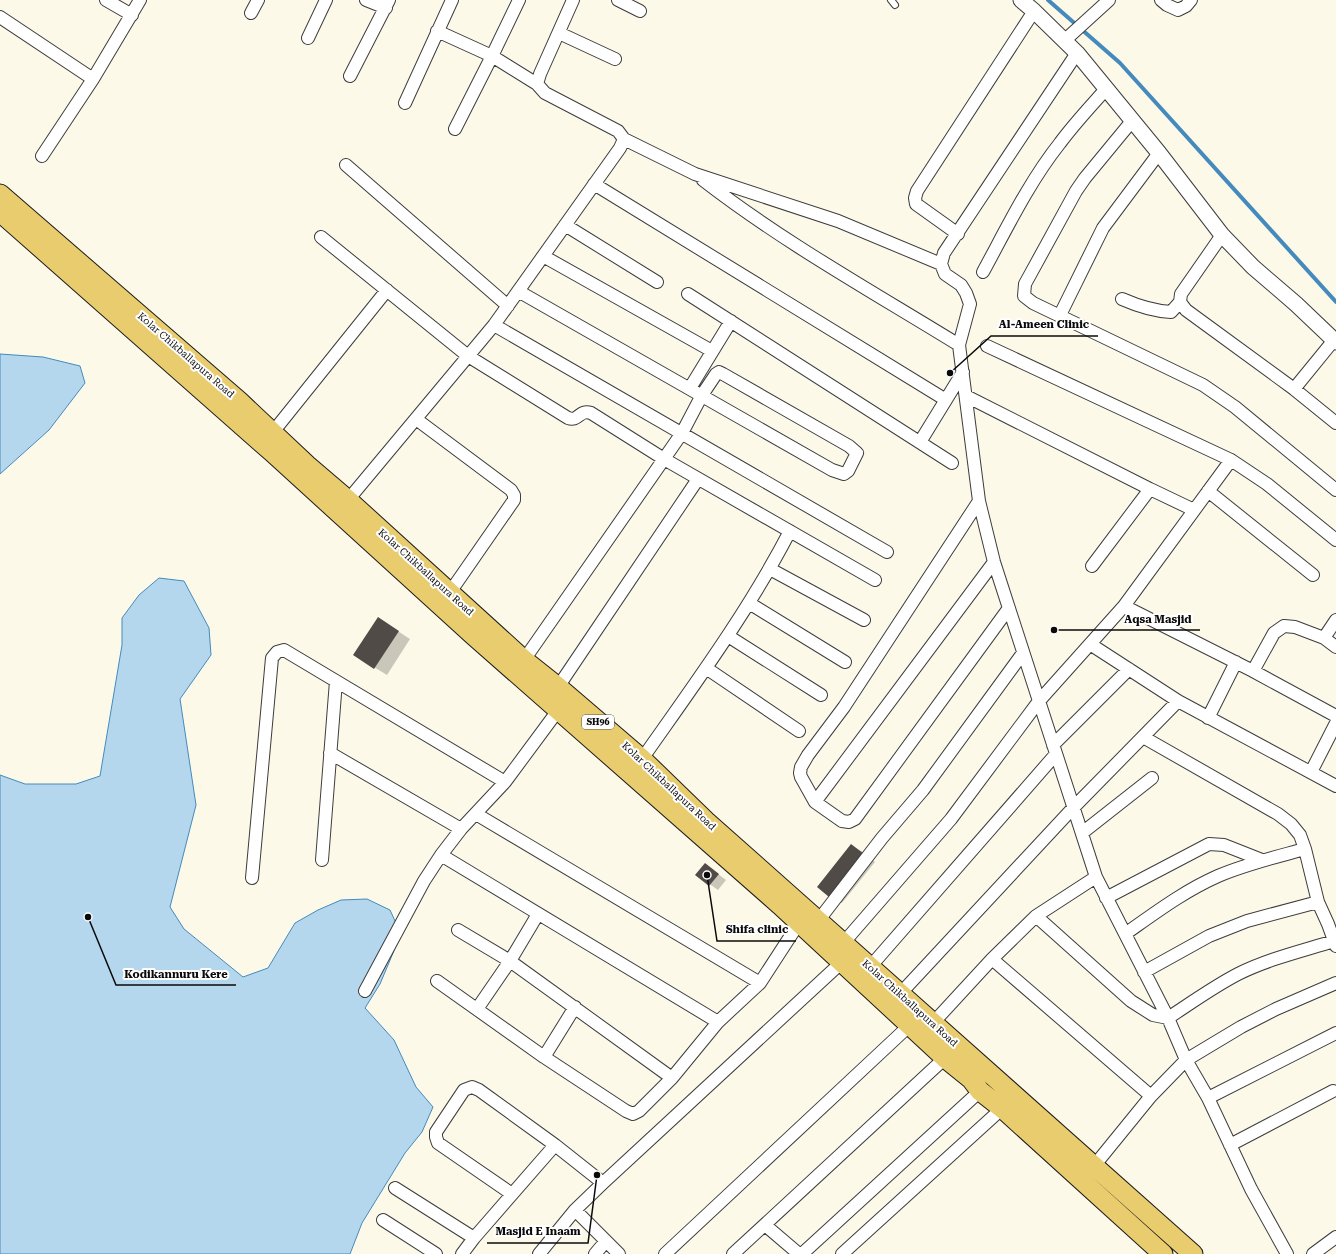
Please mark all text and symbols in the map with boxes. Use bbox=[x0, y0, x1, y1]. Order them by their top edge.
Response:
street label: Kolar Chikballapura Road bbox=[136, 310, 237, 400]
callout: Al-Ameen Clinic bbox=[991, 313, 1098, 336]
text: Al-Ameen Clinic bbox=[999, 318, 1090, 331]
street label: Kolar Chikballapura Road bbox=[376, 526, 476, 618]
callout: Aqsa Masjid bbox=[1117, 607, 1200, 630]
text: Aqsa Masjid bbox=[1124, 613, 1192, 626]
road number: SH96 bbox=[582, 715, 614, 729]
street label: Kolar Chikballapura Road bbox=[620, 740, 719, 833]
callout: Shifa clinic bbox=[717, 918, 796, 941]
text: Shifa clinic bbox=[726, 923, 789, 936]
street label: Kolar Chikballapura Road bbox=[860, 957, 960, 1049]
callout: Kodikannuru Kere bbox=[116, 962, 236, 985]
text: Kodikannuru Kere bbox=[124, 968, 228, 981]
callout: Masjid E Inaam bbox=[487, 1220, 588, 1243]
text: Masjid E Inaam bbox=[495, 1225, 581, 1238]

